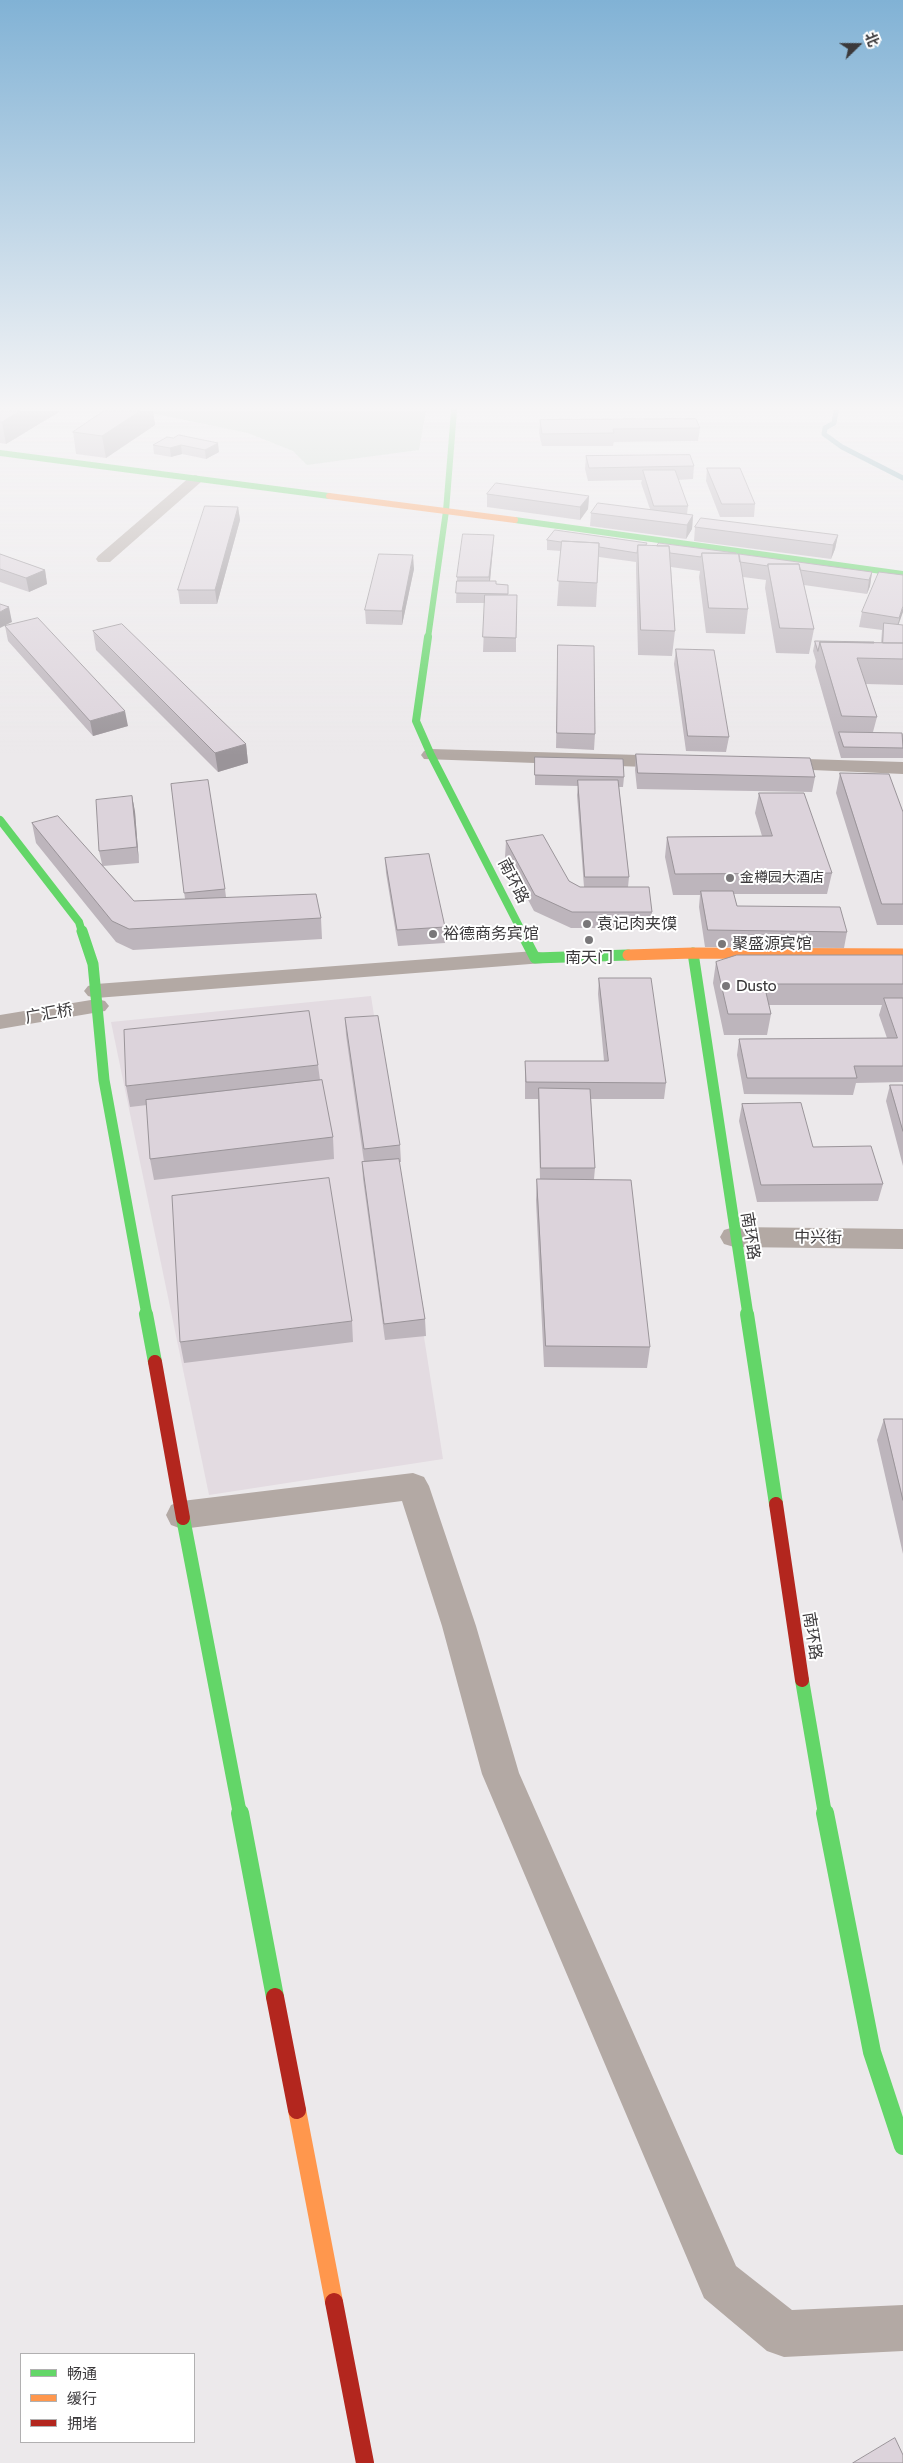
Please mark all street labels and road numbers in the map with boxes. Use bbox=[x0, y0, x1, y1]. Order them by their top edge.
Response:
street label: 南环路 bbox=[494, 855, 532, 907]
street label: 广汇桥 bbox=[24, 1000, 74, 1028]
street label: 南环路 bbox=[737, 1211, 763, 1261]
street label: 中兴街 bbox=[794, 1228, 842, 1248]
street label: 南环路 bbox=[799, 1611, 825, 1661]

